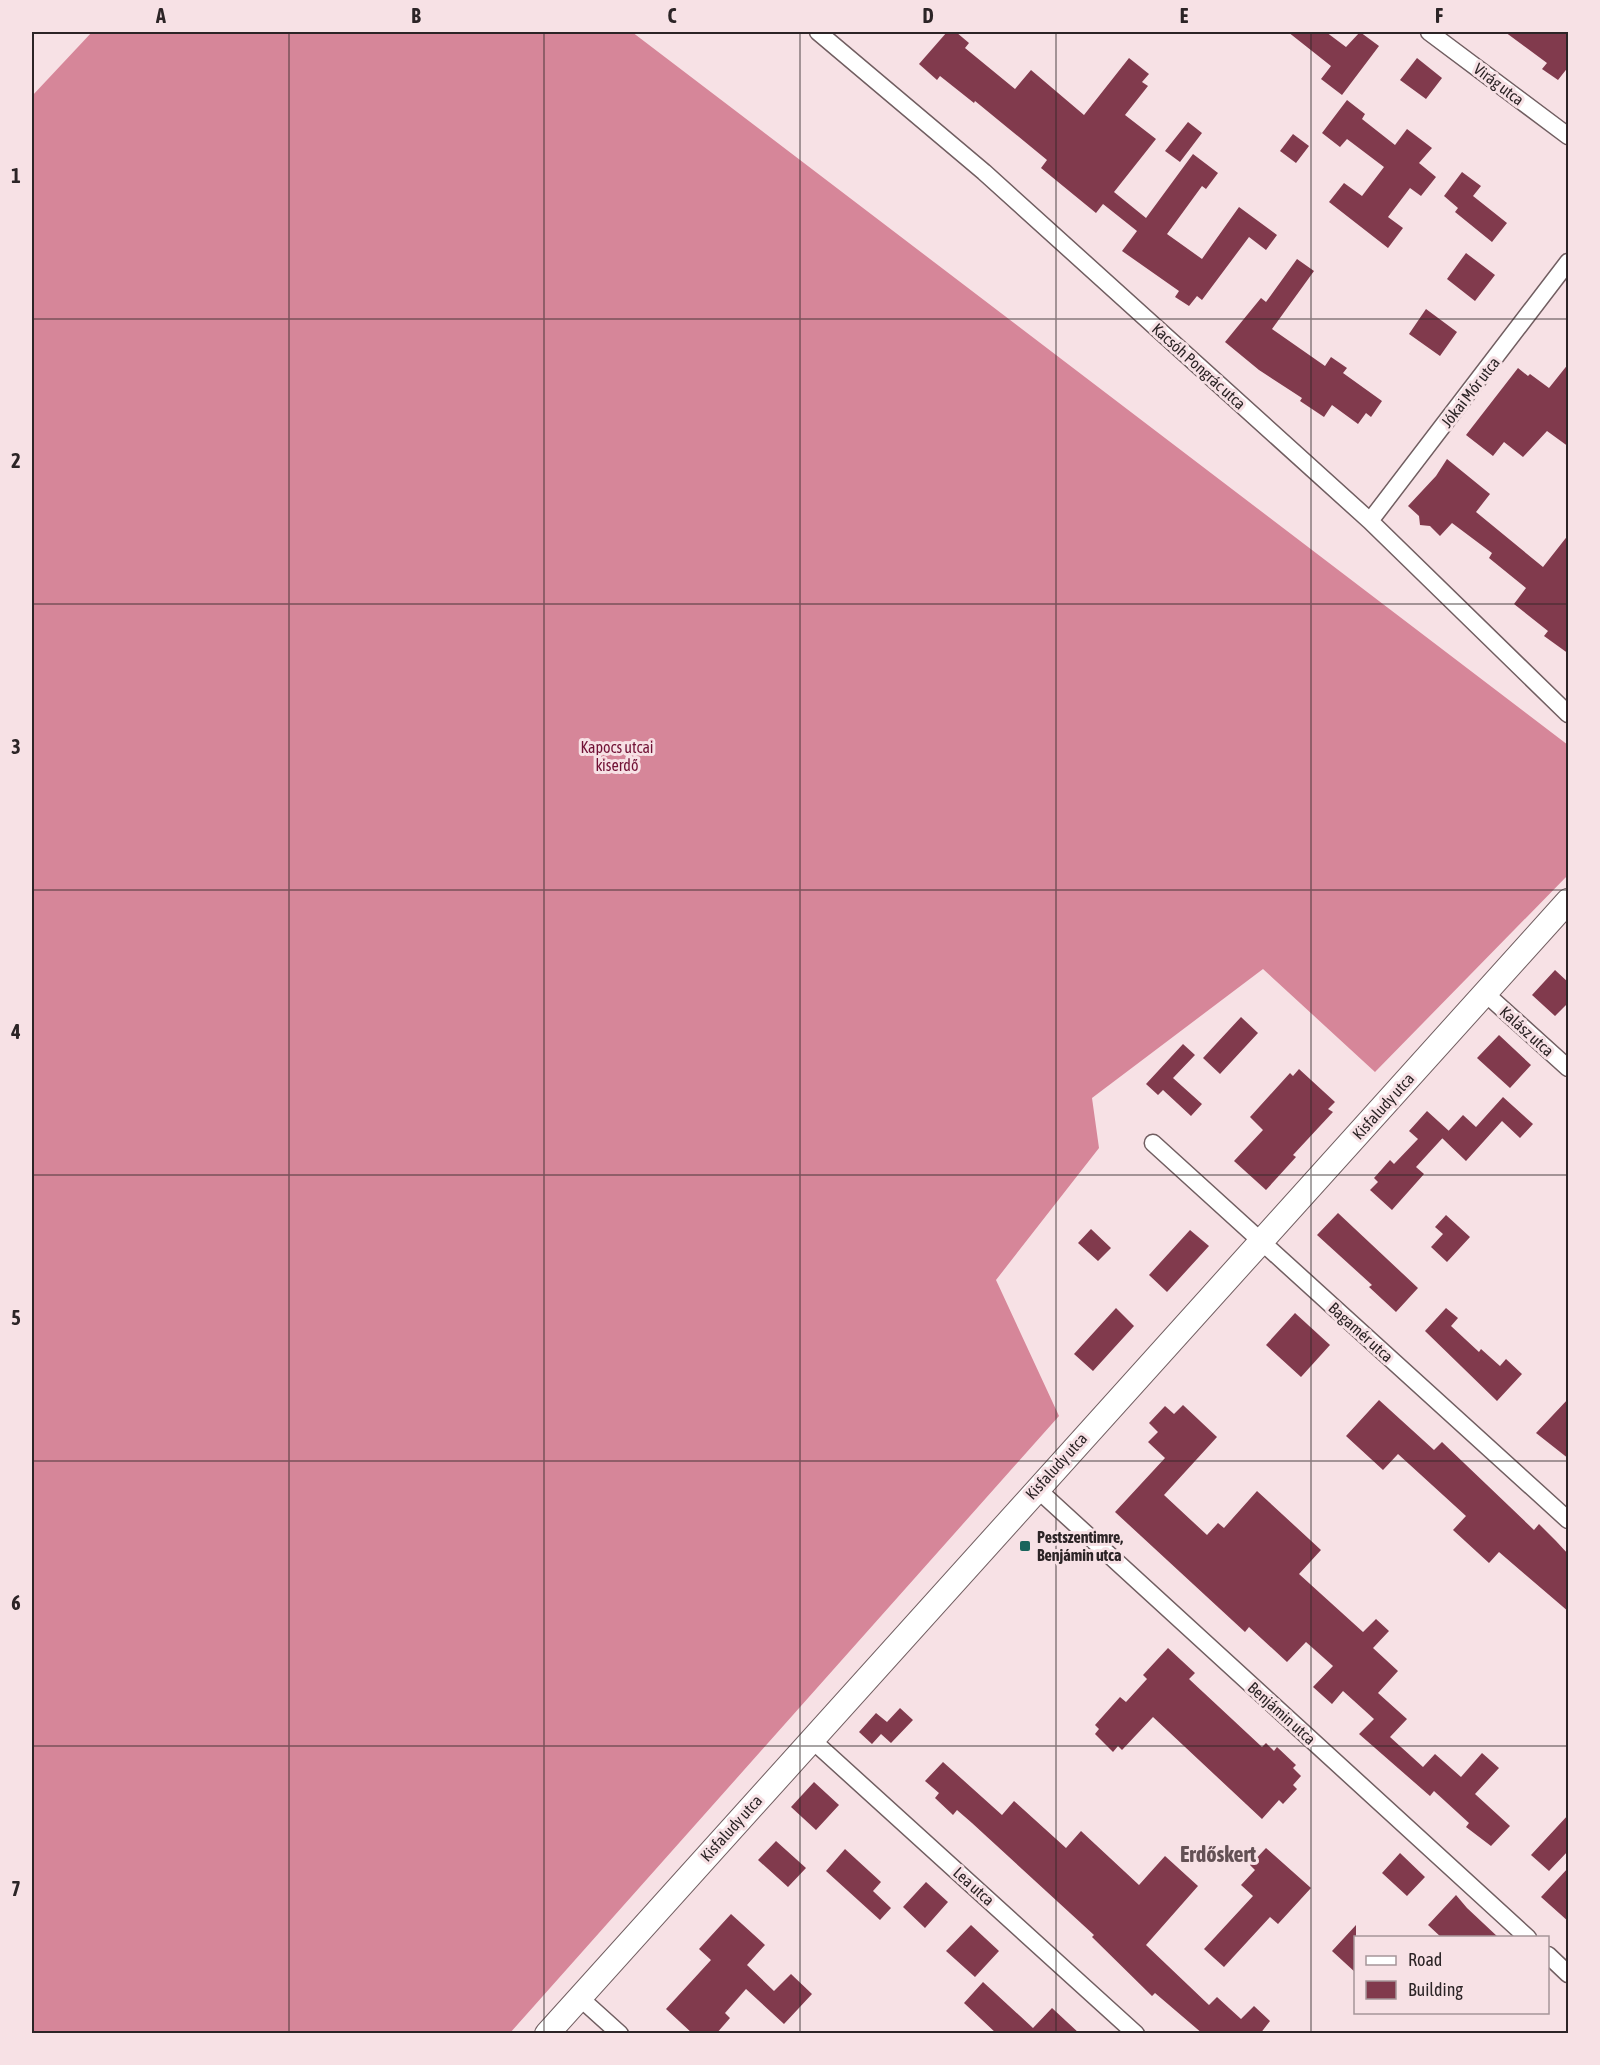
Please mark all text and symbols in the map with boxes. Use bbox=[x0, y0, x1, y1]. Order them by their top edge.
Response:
text: A bbox=[155, 4, 166, 27]
text: B bbox=[411, 4, 421, 27]
text: C bbox=[668, 4, 677, 27]
text: D bbox=[922, 4, 934, 27]
text: E bbox=[1180, 4, 1189, 27]
text: F bbox=[1435, 4, 1443, 27]
street label: Virág utca bbox=[1470, 59, 1528, 109]
text: 1 bbox=[11, 164, 21, 187]
street label: Kacsóh Pongrác utca bbox=[1148, 319, 1249, 413]
street label: Jókai Mór utca bbox=[1437, 353, 1503, 431]
text: 2 bbox=[11, 449, 21, 472]
text: 3 bbox=[11, 735, 21, 758]
park label: Kapocs utcai kiserdő bbox=[580, 738, 654, 774]
street label: Kalász utca bbox=[1497, 1002, 1557, 1060]
text: 4 bbox=[10, 1020, 21, 1043]
street label: Kisfaludy utca bbox=[1349, 1069, 1418, 1143]
street label: Bagamér utca bbox=[1324, 1298, 1397, 1366]
text: 5 bbox=[11, 1306, 21, 1329]
street label: Kisfaludy utca bbox=[1022, 1429, 1091, 1503]
place label: Pestszentimre, Benjámin utca bbox=[1037, 1528, 1123, 1564]
marker: Pestszentimre, Benjámin utca bbox=[1018, 1539, 1032, 1553]
text: 6 bbox=[11, 1591, 21, 1614]
street label: Benjámin utca bbox=[1244, 1678, 1319, 1749]
street label: Kisfaludy utca bbox=[697, 1791, 766, 1865]
district label: Erdőskert bbox=[1180, 1841, 1257, 1867]
street label: Lea utca bbox=[950, 1863, 998, 1909]
text: 7 bbox=[11, 1877, 21, 1900]
legend bbox=[1354, 1936, 1549, 2014]
text: Road bbox=[1408, 1949, 1442, 1970]
text: Building bbox=[1408, 1979, 1463, 2000]

